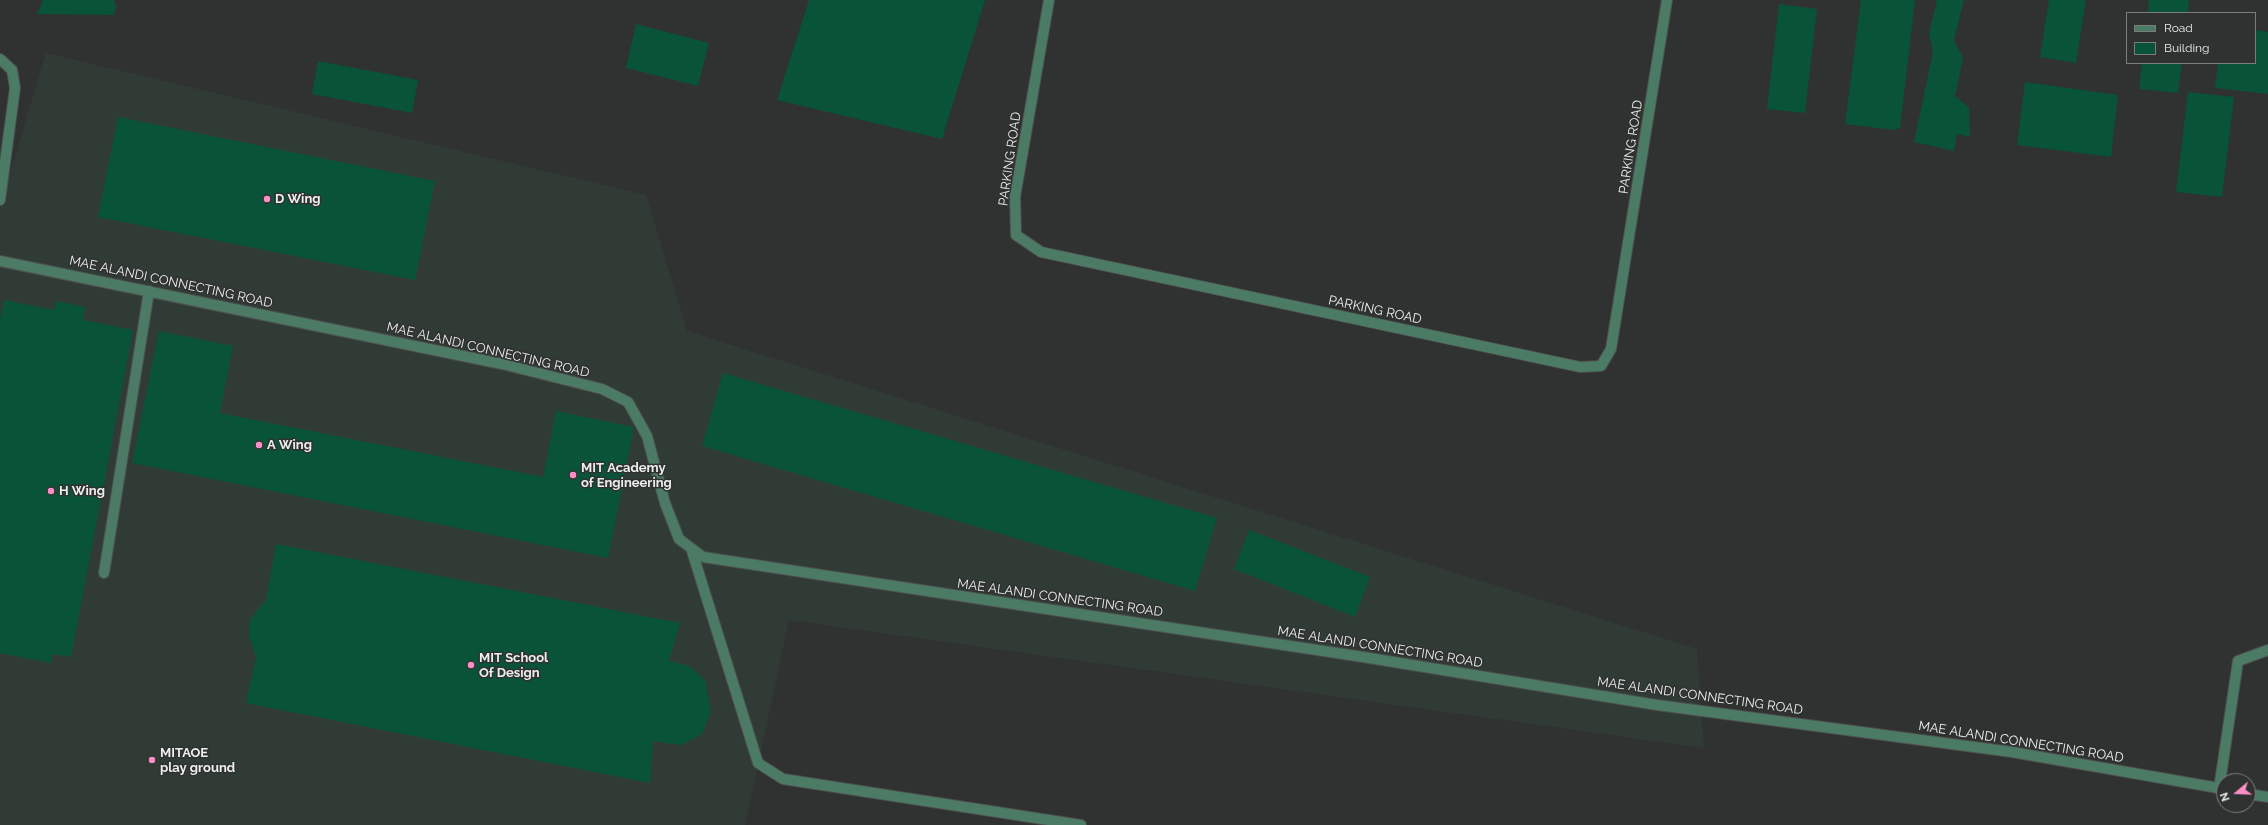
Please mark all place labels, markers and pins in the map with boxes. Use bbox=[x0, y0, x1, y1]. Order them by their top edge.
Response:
place label: D Wing bbox=[275, 191, 321, 207]
marker: D Wing bbox=[262, 194, 272, 204]
place label: A Wing bbox=[267, 437, 312, 453]
marker: A Wing bbox=[254, 440, 264, 450]
place label: MIT Academy of Engineering bbox=[581, 460, 672, 491]
marker: MIT Academy of Engineering bbox=[568, 470, 578, 480]
place label: H Wing bbox=[59, 483, 105, 499]
marker: H Wing bbox=[46, 486, 56, 496]
place label: MIT School Of Design bbox=[479, 650, 548, 681]
marker: MIT School Of Design bbox=[466, 660, 476, 670]
place label: MITAOE play ground bbox=[160, 745, 235, 776]
marker: MITAOE play ground bbox=[147, 755, 157, 765]

